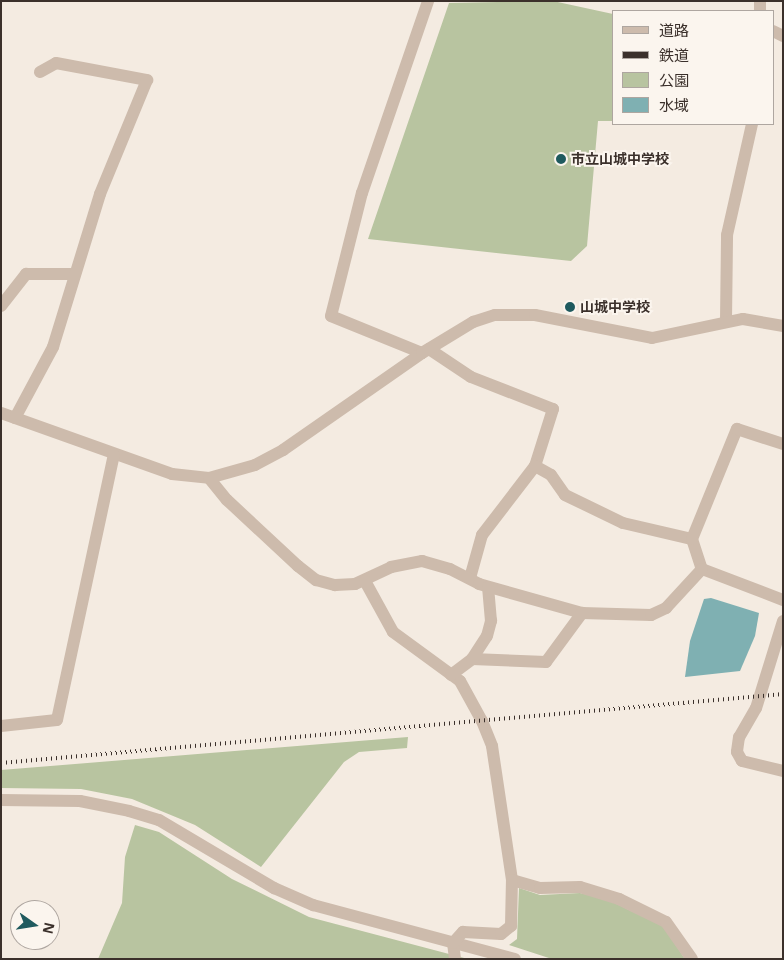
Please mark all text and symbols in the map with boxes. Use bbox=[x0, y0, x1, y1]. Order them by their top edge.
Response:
legend bbox=[612, 10, 774, 125]
text: 道路 bbox=[659, 20, 689, 40]
text: 鉄道 bbox=[659, 45, 689, 65]
text: 公園 bbox=[659, 70, 689, 90]
text: 水域 bbox=[659, 95, 689, 115]
place label: 市立山城中学校 bbox=[571, 151, 669, 167]
marker: 市立山城中学校 bbox=[555, 153, 567, 165]
place label: 山城中学校 bbox=[580, 299, 650, 315]
marker: 山城中学校 bbox=[564, 301, 576, 313]
north arrow bbox=[10, 900, 60, 950]
text: N bbox=[39, 921, 60, 936]

